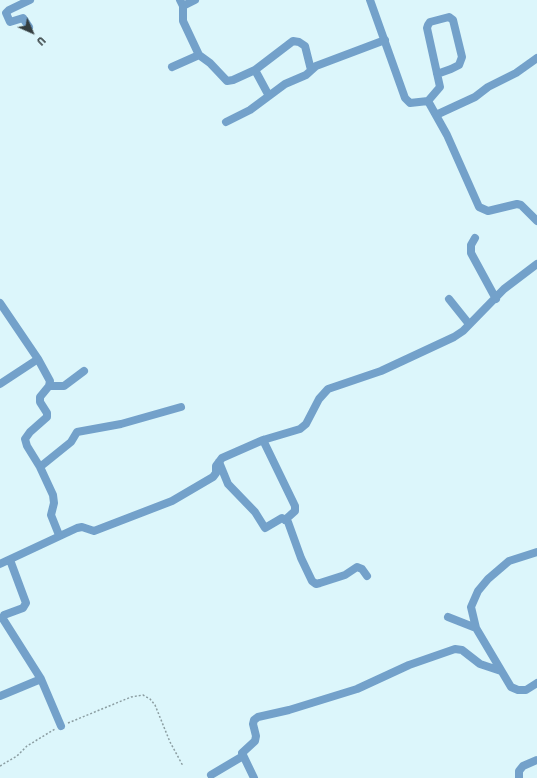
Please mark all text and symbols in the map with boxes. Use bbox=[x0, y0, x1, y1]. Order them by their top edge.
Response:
north arrow bbox=[12, 12, 52, 52]
text: U bbox=[33, 33, 49, 49]

